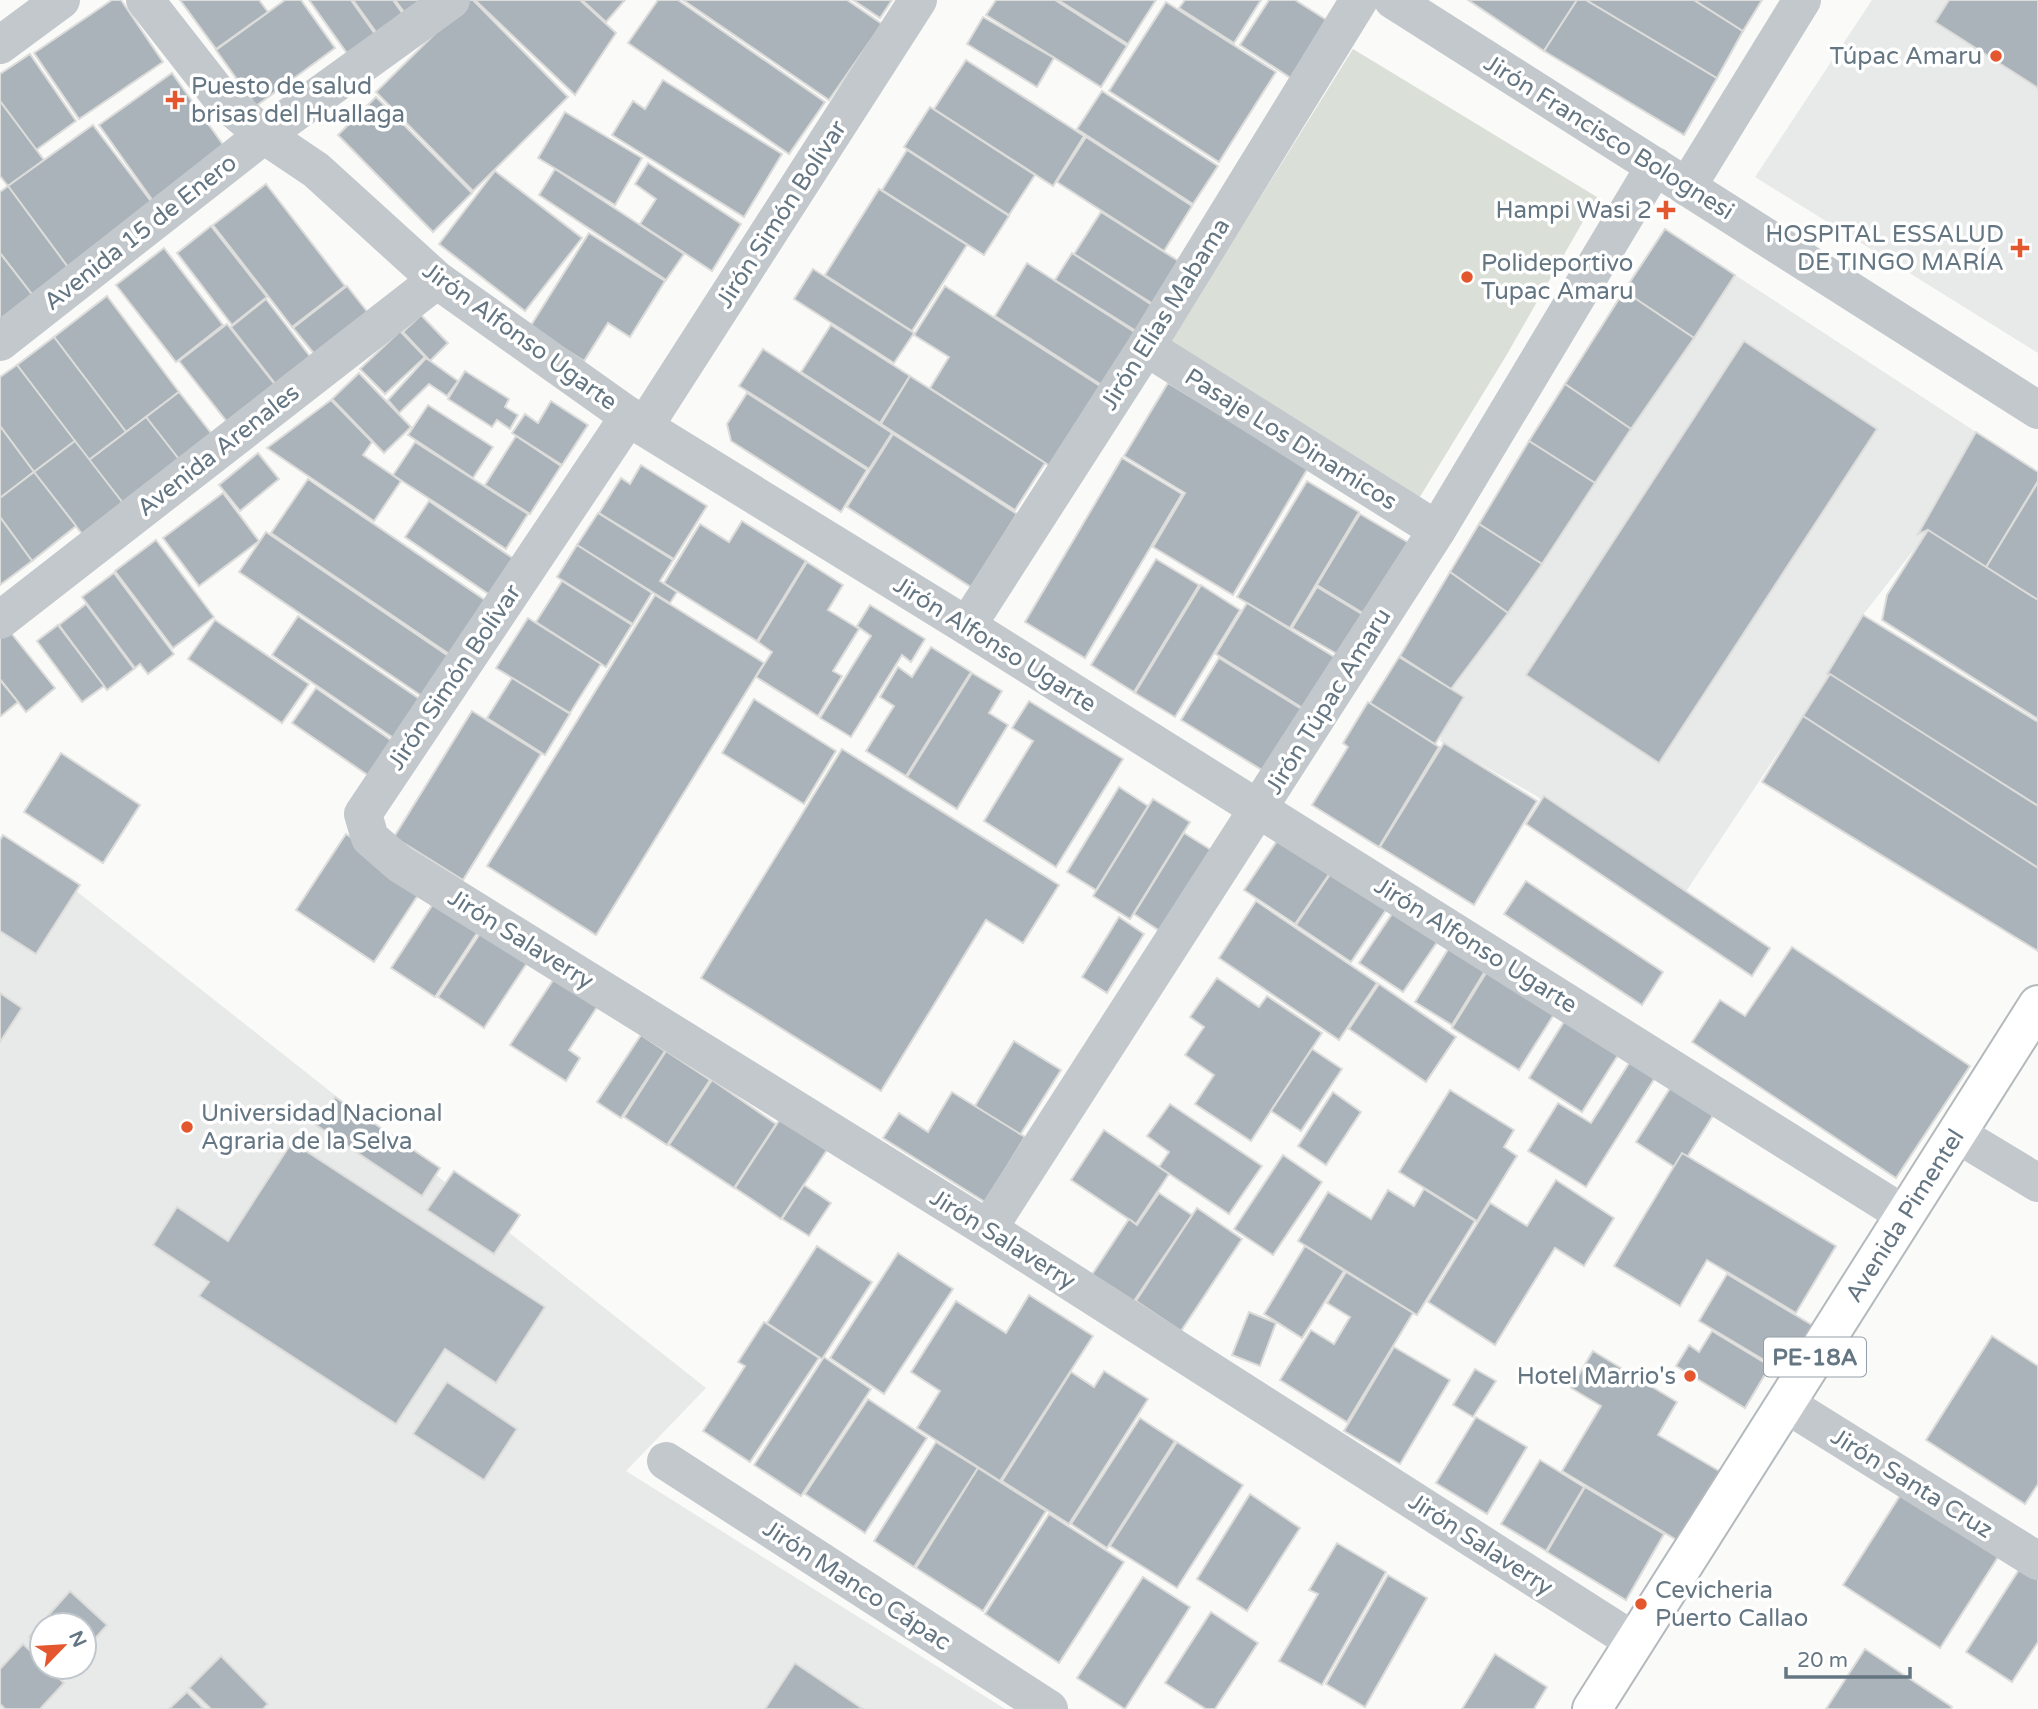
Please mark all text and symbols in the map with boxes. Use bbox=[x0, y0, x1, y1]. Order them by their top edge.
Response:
place label: Túpac Amaru bbox=[1829, 42, 1982, 71]
marker: Túpac Amaru bbox=[1988, 48, 2004, 64]
street label: Jirón Francisco Bolognesi bbox=[1479, 49, 1739, 226]
place label: Puesto de salud brisas del Huallaga bbox=[191, 72, 405, 129]
marker: Puesto de salud brisas del Huallaga bbox=[165, 90, 185, 110]
street label: Jirón Simón Bolívar bbox=[710, 114, 853, 313]
street label: Avenida 15 de Enero bbox=[38, 148, 243, 317]
place label: Hampi Wasi 2 bbox=[1495, 196, 1652, 225]
marker: Hampi Wasi 2 bbox=[1658, 202, 1674, 218]
street label: Jirón Elías Mabama bbox=[1095, 213, 1236, 416]
place label: HOSPITAL ESSALUD DE TINGO MARÍA bbox=[1765, 220, 2004, 277]
marker: HOSPITAL ESSALUD DE TINGO MARÍA bbox=[2010, 238, 2030, 258]
place label: Polideportivo Tupac Amaru bbox=[1481, 249, 1634, 306]
street label: Jirón Alfonso Ugarte bbox=[417, 256, 623, 417]
marker: Polideportivo Tupac Amaru bbox=[1459, 269, 1475, 285]
street label: Pasaje Los Dinamicos bbox=[1179, 362, 1402, 517]
street label: Avenida Arenales bbox=[131, 378, 305, 523]
street label: Jirón Alfonso Ugarte bbox=[888, 570, 1101, 719]
street label: Jirón Simón Bolívar bbox=[382, 578, 528, 776]
street label: Jirón Túpac Amaru bbox=[1259, 603, 1397, 800]
street label: Jirón Alfonso Ugarte bbox=[1369, 871, 1582, 1020]
street label: Jirón Salaverry bbox=[443, 883, 599, 996]
place label: Universidad Nacional Agraria de la Selva bbox=[201, 1099, 442, 1156]
marker: Universidad Nacional Agraria de la Selva bbox=[179, 1119, 195, 1135]
street label: Avenida Pimentel bbox=[1839, 1124, 1971, 1308]
street label: Jirón Salaverry bbox=[925, 1183, 1081, 1296]
road number: PE-18A bbox=[1764, 1338, 1866, 1376]
place label: Hotel Marrio's bbox=[1517, 1362, 1676, 1391]
marker: Hotel Marrio's bbox=[1682, 1368, 1698, 1384]
street label: Jirón Santa Cruz bbox=[1826, 1422, 1998, 1545]
street label: Jirón Salaverry bbox=[1403, 1487, 1558, 1602]
street label: Jirón Manco Cápac bbox=[757, 1514, 956, 1657]
place label: Cevicheria Puerto Callao bbox=[1655, 1576, 1808, 1633]
marker: Cevicheria Puerto Callao bbox=[1633, 1596, 1649, 1612]
north arrow bbox=[28, 1611, 98, 1681]
text: N bbox=[64, 1628, 91, 1651]
scale bar bbox=[1786, 1636, 1910, 1680]
text: 20 m bbox=[1797, 1648, 1848, 1673]

